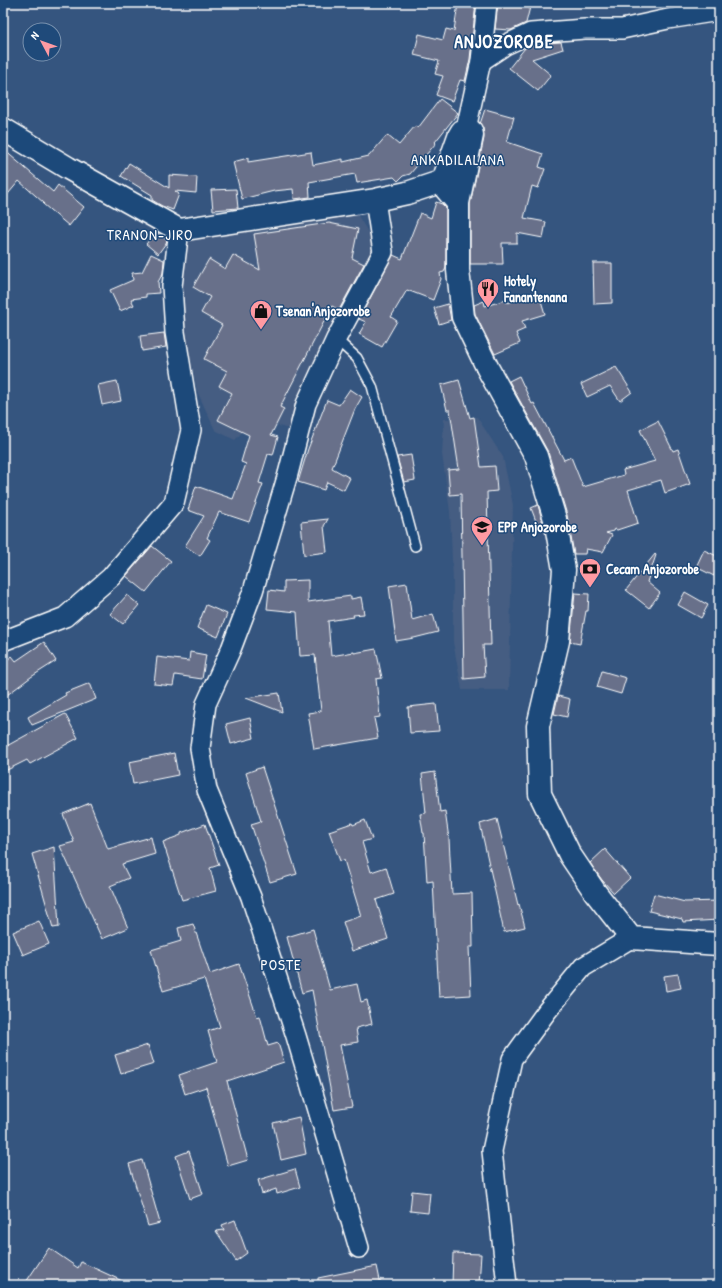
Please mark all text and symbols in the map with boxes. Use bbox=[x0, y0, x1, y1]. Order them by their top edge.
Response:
north arrow bbox=[22, 22, 62, 62]
text: N bbox=[27, 29, 42, 42]
district label: ANJOZOROBE bbox=[454, 29, 554, 54]
district label: ANKADILALANA bbox=[411, 149, 505, 170]
district label: TRANON-JIRO bbox=[107, 224, 193, 245]
place label: Hotely Fanantenana bbox=[503, 271, 567, 306]
restaurant icon: Hotely Fanantenana bbox=[475, 276, 501, 309]
shop icon: Tsenan'Anjozorobe bbox=[248, 298, 274, 331]
place label: Tsenan'Anjozorobe bbox=[275, 301, 370, 321]
school or university icon: EPP Anjozorobe bbox=[469, 514, 495, 547]
place label: EPP Anjozorobe bbox=[498, 517, 577, 537]
bank icon: Cecam Anjozorobe bbox=[577, 556, 603, 589]
place label: Cecam Anjozorobe bbox=[606, 559, 699, 579]
district label: POSTE bbox=[260, 954, 302, 975]

